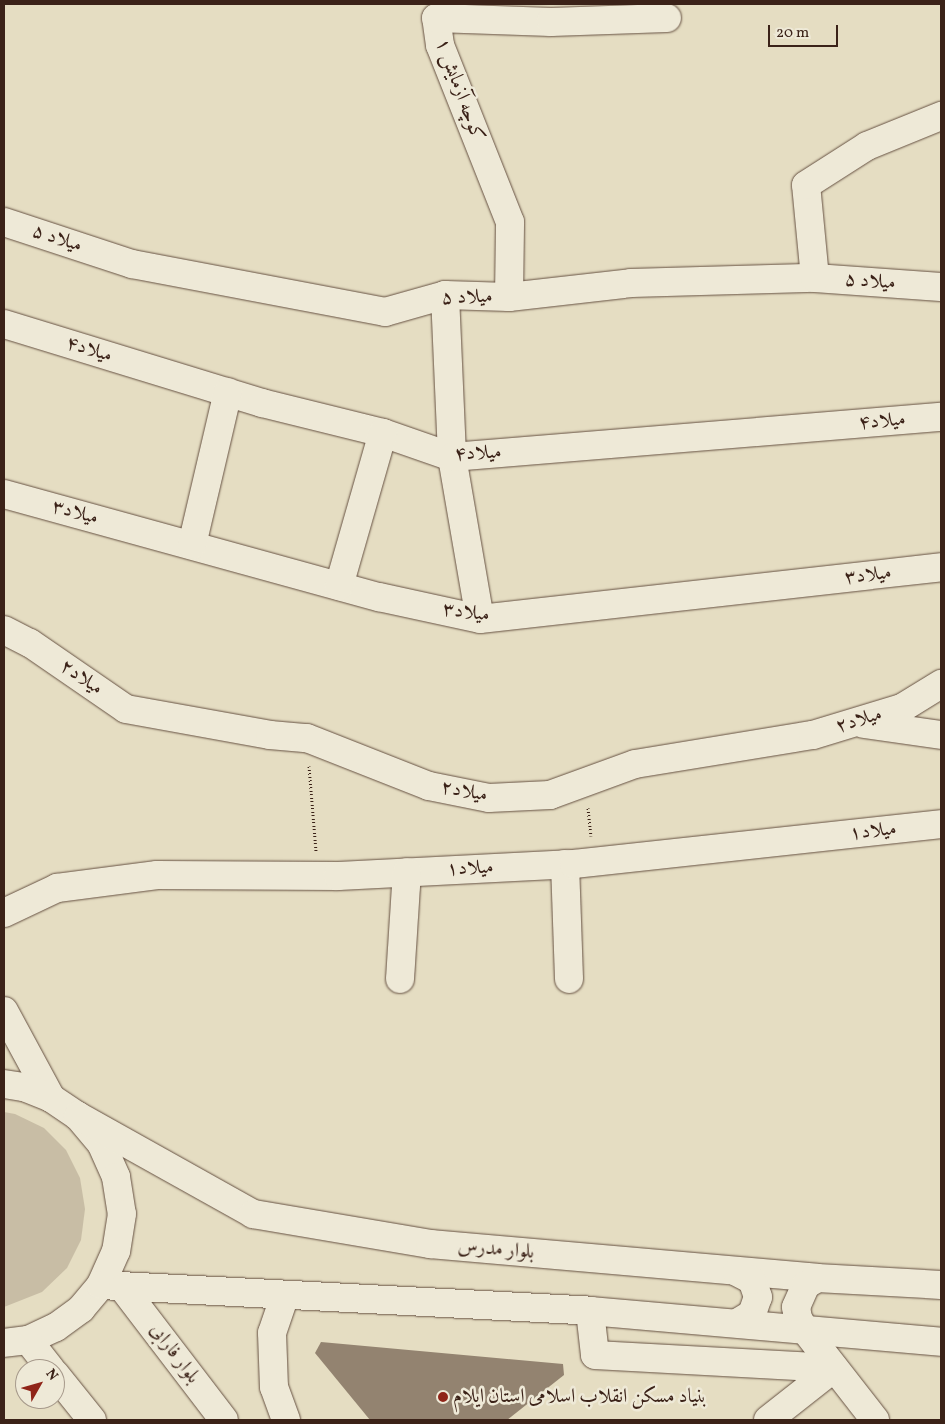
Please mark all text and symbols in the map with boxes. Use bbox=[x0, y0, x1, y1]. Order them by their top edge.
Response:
scale bar bbox=[770, 15, 840, 47]
text: 20 m bbox=[776, 23, 809, 44]
street label: ۱ کوچه آزمایش bbox=[429, 35, 489, 145]
street label: میلاد ۵ bbox=[29, 220, 85, 258]
street label: میلاد ۵ bbox=[844, 268, 896, 296]
street label: میلاد ۵ bbox=[441, 285, 493, 311]
street label: میلاد۴ bbox=[63, 332, 115, 368]
street label: میلاد۴ bbox=[857, 408, 907, 436]
street label: میلاد۴ bbox=[454, 441, 502, 467]
street label: میلاد۳ bbox=[49, 495, 101, 531]
street label: میلاد۳ bbox=[843, 561, 893, 591]
street label: میلاد۳ bbox=[441, 598, 491, 628]
street label: میلاد۲ bbox=[55, 655, 107, 701]
street label: میلاد۲ bbox=[833, 703, 885, 739]
street label: میلاد۲ bbox=[439, 776, 489, 808]
street label: میلاد۱ bbox=[848, 818, 898, 846]
street label: میلاد۱ bbox=[446, 856, 494, 882]
street label: بلوار مدرس bbox=[457, 1235, 535, 1265]
street label: بلوار فارابی bbox=[144, 1319, 204, 1389]
north arrow bbox=[15, 1359, 65, 1409]
text: N bbox=[41, 1365, 62, 1385]
place label: بنیاد مسکن انقلاب اسلامی استان ایلام bbox=[453, 1385, 707, 1409]
marker: بنیاد مسکن انقلاب اسلامی استان ایلام bbox=[437, 1391, 449, 1403]

